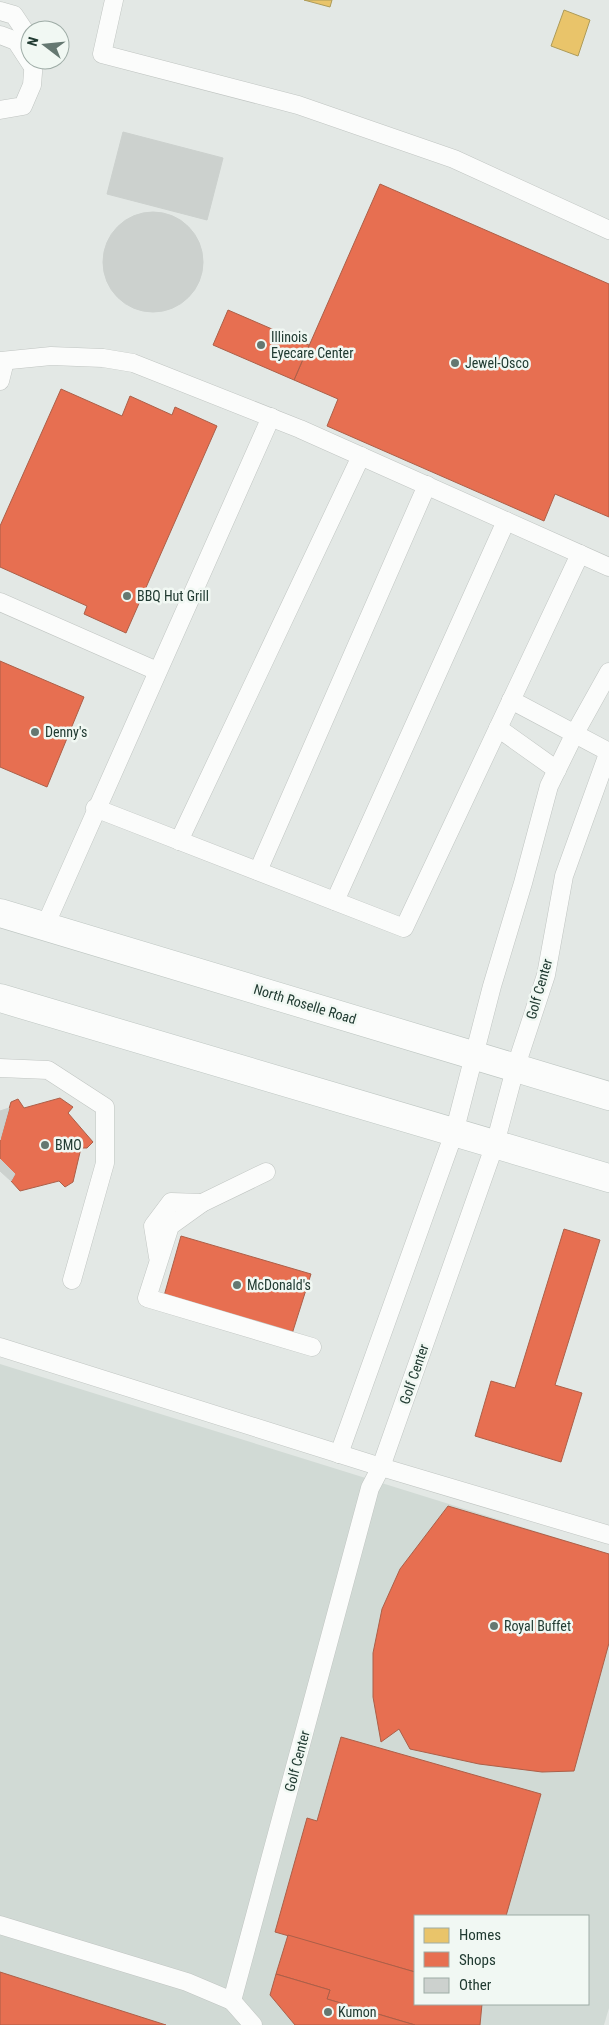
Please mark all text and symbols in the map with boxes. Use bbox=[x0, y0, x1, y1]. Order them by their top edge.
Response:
north arrow bbox=[20, 20, 70, 70]
text: N bbox=[24, 35, 41, 48]
place label: Illinois Eyecare Center bbox=[271, 329, 353, 361]
marker: Illinois Eyecare Center bbox=[255, 339, 267, 351]
place label: Jewel-Osco bbox=[465, 355, 529, 371]
marker: Jewel-Osco bbox=[449, 357, 461, 369]
place label: BBQ Hut Grill bbox=[137, 588, 209, 604]
marker: BBQ Hut Grill bbox=[121, 590, 133, 602]
place label: Denny's bbox=[45, 724, 87, 740]
marker: Denny's bbox=[29, 726, 41, 738]
street label: Golf Center bbox=[523, 957, 555, 1021]
street label: North Roselle Road bbox=[252, 981, 358, 1027]
place label: BMO bbox=[55, 1137, 82, 1153]
marker: BMO bbox=[39, 1139, 51, 1151]
place label: McDonald's bbox=[247, 1277, 311, 1293]
marker: McDonald's bbox=[231, 1279, 243, 1291]
street label: Golf Center bbox=[396, 1342, 432, 1406]
place label: Royal Buffet bbox=[504, 1618, 571, 1634]
marker: Royal Buffet bbox=[488, 1620, 500, 1632]
street label: Golf Center bbox=[281, 1729, 313, 1793]
legend bbox=[414, 1915, 589, 2005]
text: Homes bbox=[459, 1926, 501, 1944]
text: Shops bbox=[459, 1951, 496, 1969]
text: Other bbox=[459, 1976, 492, 1994]
place label: Kumon bbox=[338, 2004, 377, 2020]
marker: Kumon bbox=[322, 2006, 334, 2018]

